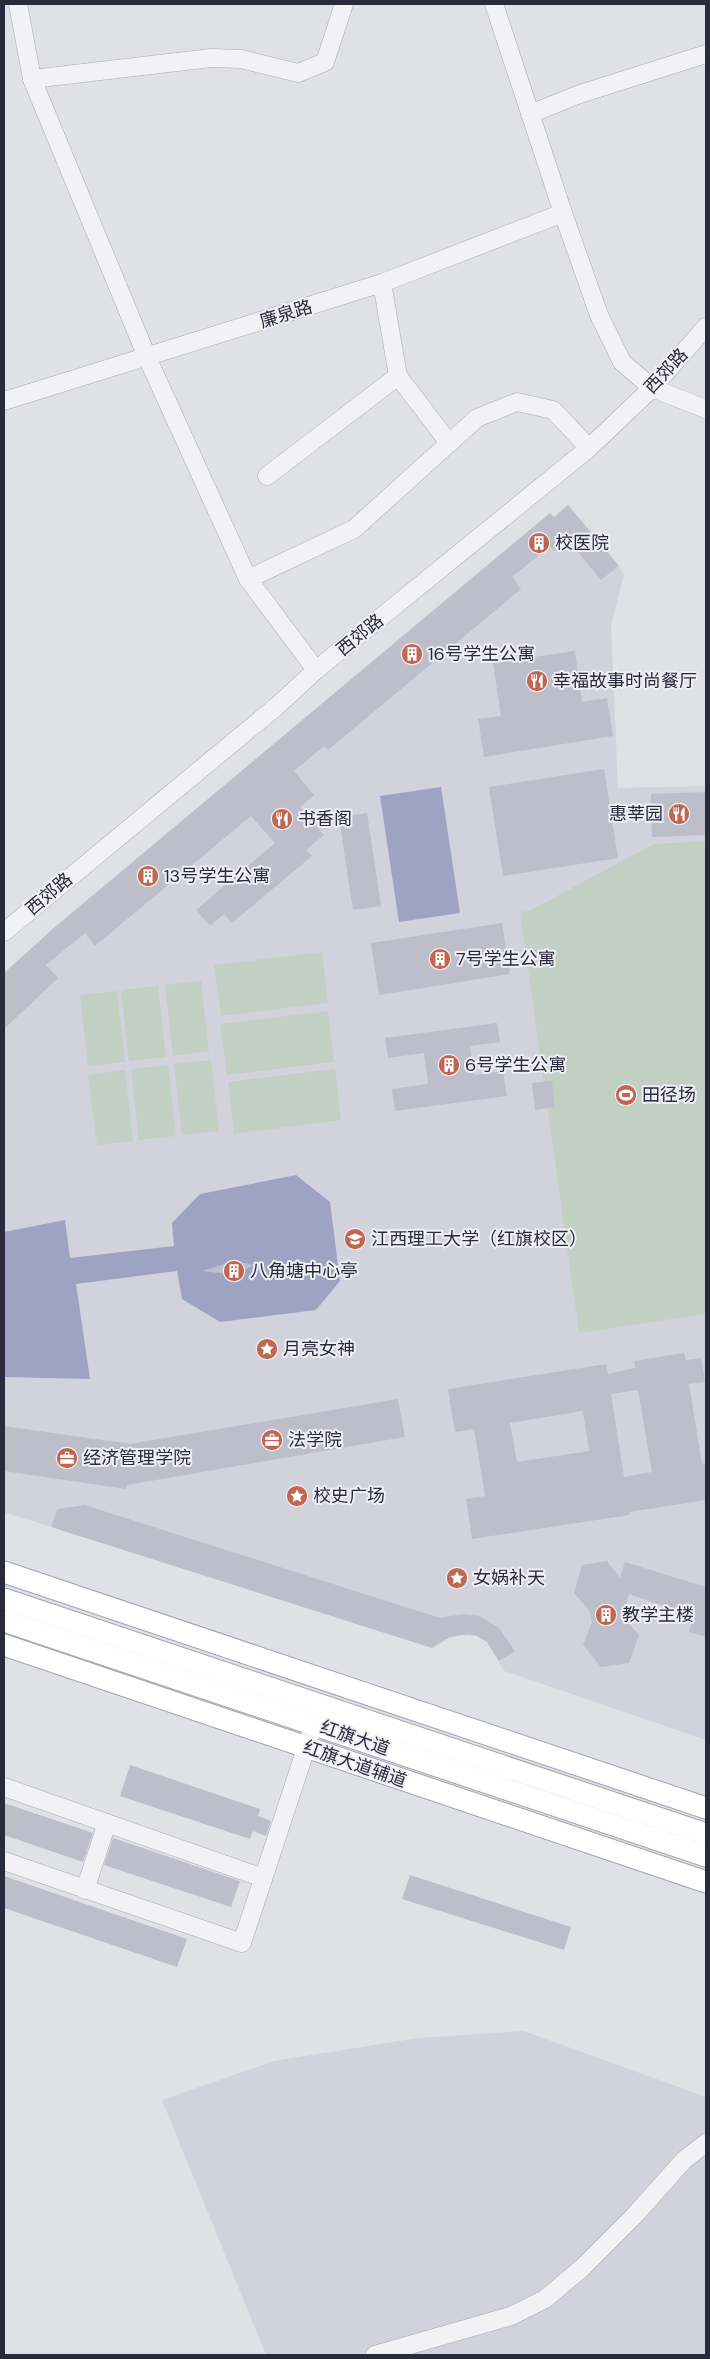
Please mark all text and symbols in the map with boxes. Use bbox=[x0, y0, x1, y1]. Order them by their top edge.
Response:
street label: 廉泉路 bbox=[257, 295, 315, 333]
street label: 西郊路 bbox=[639, 343, 693, 399]
building icon: 校医院 bbox=[527, 531, 551, 555]
place label: 校医院 bbox=[555, 531, 609, 555]
street label: 西郊路 bbox=[331, 609, 389, 661]
building icon: 16号学生公寓 bbox=[400, 642, 424, 666]
place label: 16号学生公寓 bbox=[428, 642, 535, 666]
restaurant icon: 幸福故事时尚餐厅 bbox=[525, 669, 549, 693]
place label: 幸福故事时尚餐厅 bbox=[553, 669, 697, 693]
place label: 惠莘园 bbox=[609, 802, 663, 826]
restaurant icon: 惠莘园 bbox=[667, 802, 691, 826]
restaurant icon: 书香阁 bbox=[270, 807, 294, 831]
place label: 书香阁 bbox=[298, 807, 352, 831]
building icon: 13号学生公寓 bbox=[136, 864, 160, 888]
place label: 13号学生公寓 bbox=[164, 864, 270, 888]
street label: 西郊路 bbox=[21, 867, 77, 921]
building icon: 7号学生公寓 bbox=[428, 947, 452, 971]
place label: 7号学生公寓 bbox=[456, 947, 556, 971]
building icon: 6号学生公寓 bbox=[437, 1053, 461, 1077]
place label: 6号学生公寓 bbox=[465, 1053, 566, 1077]
sports icon: 田径场 bbox=[614, 1083, 638, 1107]
place label: 田径场 bbox=[642, 1083, 696, 1107]
school or university icon: 江西理工大学（红旗校区） bbox=[343, 1227, 367, 1251]
place label: 江西理工大学（红旗校区） bbox=[371, 1227, 587, 1251]
building icon: 八角塘中心亭 bbox=[222, 1259, 246, 1283]
place label: 八角塘中心亭 bbox=[250, 1259, 358, 1283]
place icon: 月亮女神 bbox=[255, 1337, 279, 1361]
place label: 月亮女神 bbox=[283, 1337, 355, 1361]
office icon: 法学院 bbox=[260, 1428, 284, 1452]
place label: 法学院 bbox=[288, 1428, 342, 1452]
office icon: 经济管理学院 bbox=[55, 1446, 79, 1470]
place label: 经济管理学院 bbox=[83, 1446, 191, 1470]
place icon: 校史广场 bbox=[285, 1484, 309, 1508]
place label: 校史广场 bbox=[313, 1484, 385, 1508]
place icon: 女娲补天 bbox=[445, 1566, 469, 1590]
place label: 女娲补天 bbox=[473, 1566, 545, 1590]
building icon: 教学主楼 bbox=[594, 1603, 618, 1627]
place label: 教学主楼 bbox=[622, 1603, 694, 1627]
street label: 红旗大道 bbox=[317, 1715, 393, 1761]
street label: 红旗大道辅道 bbox=[300, 1735, 410, 1793]

